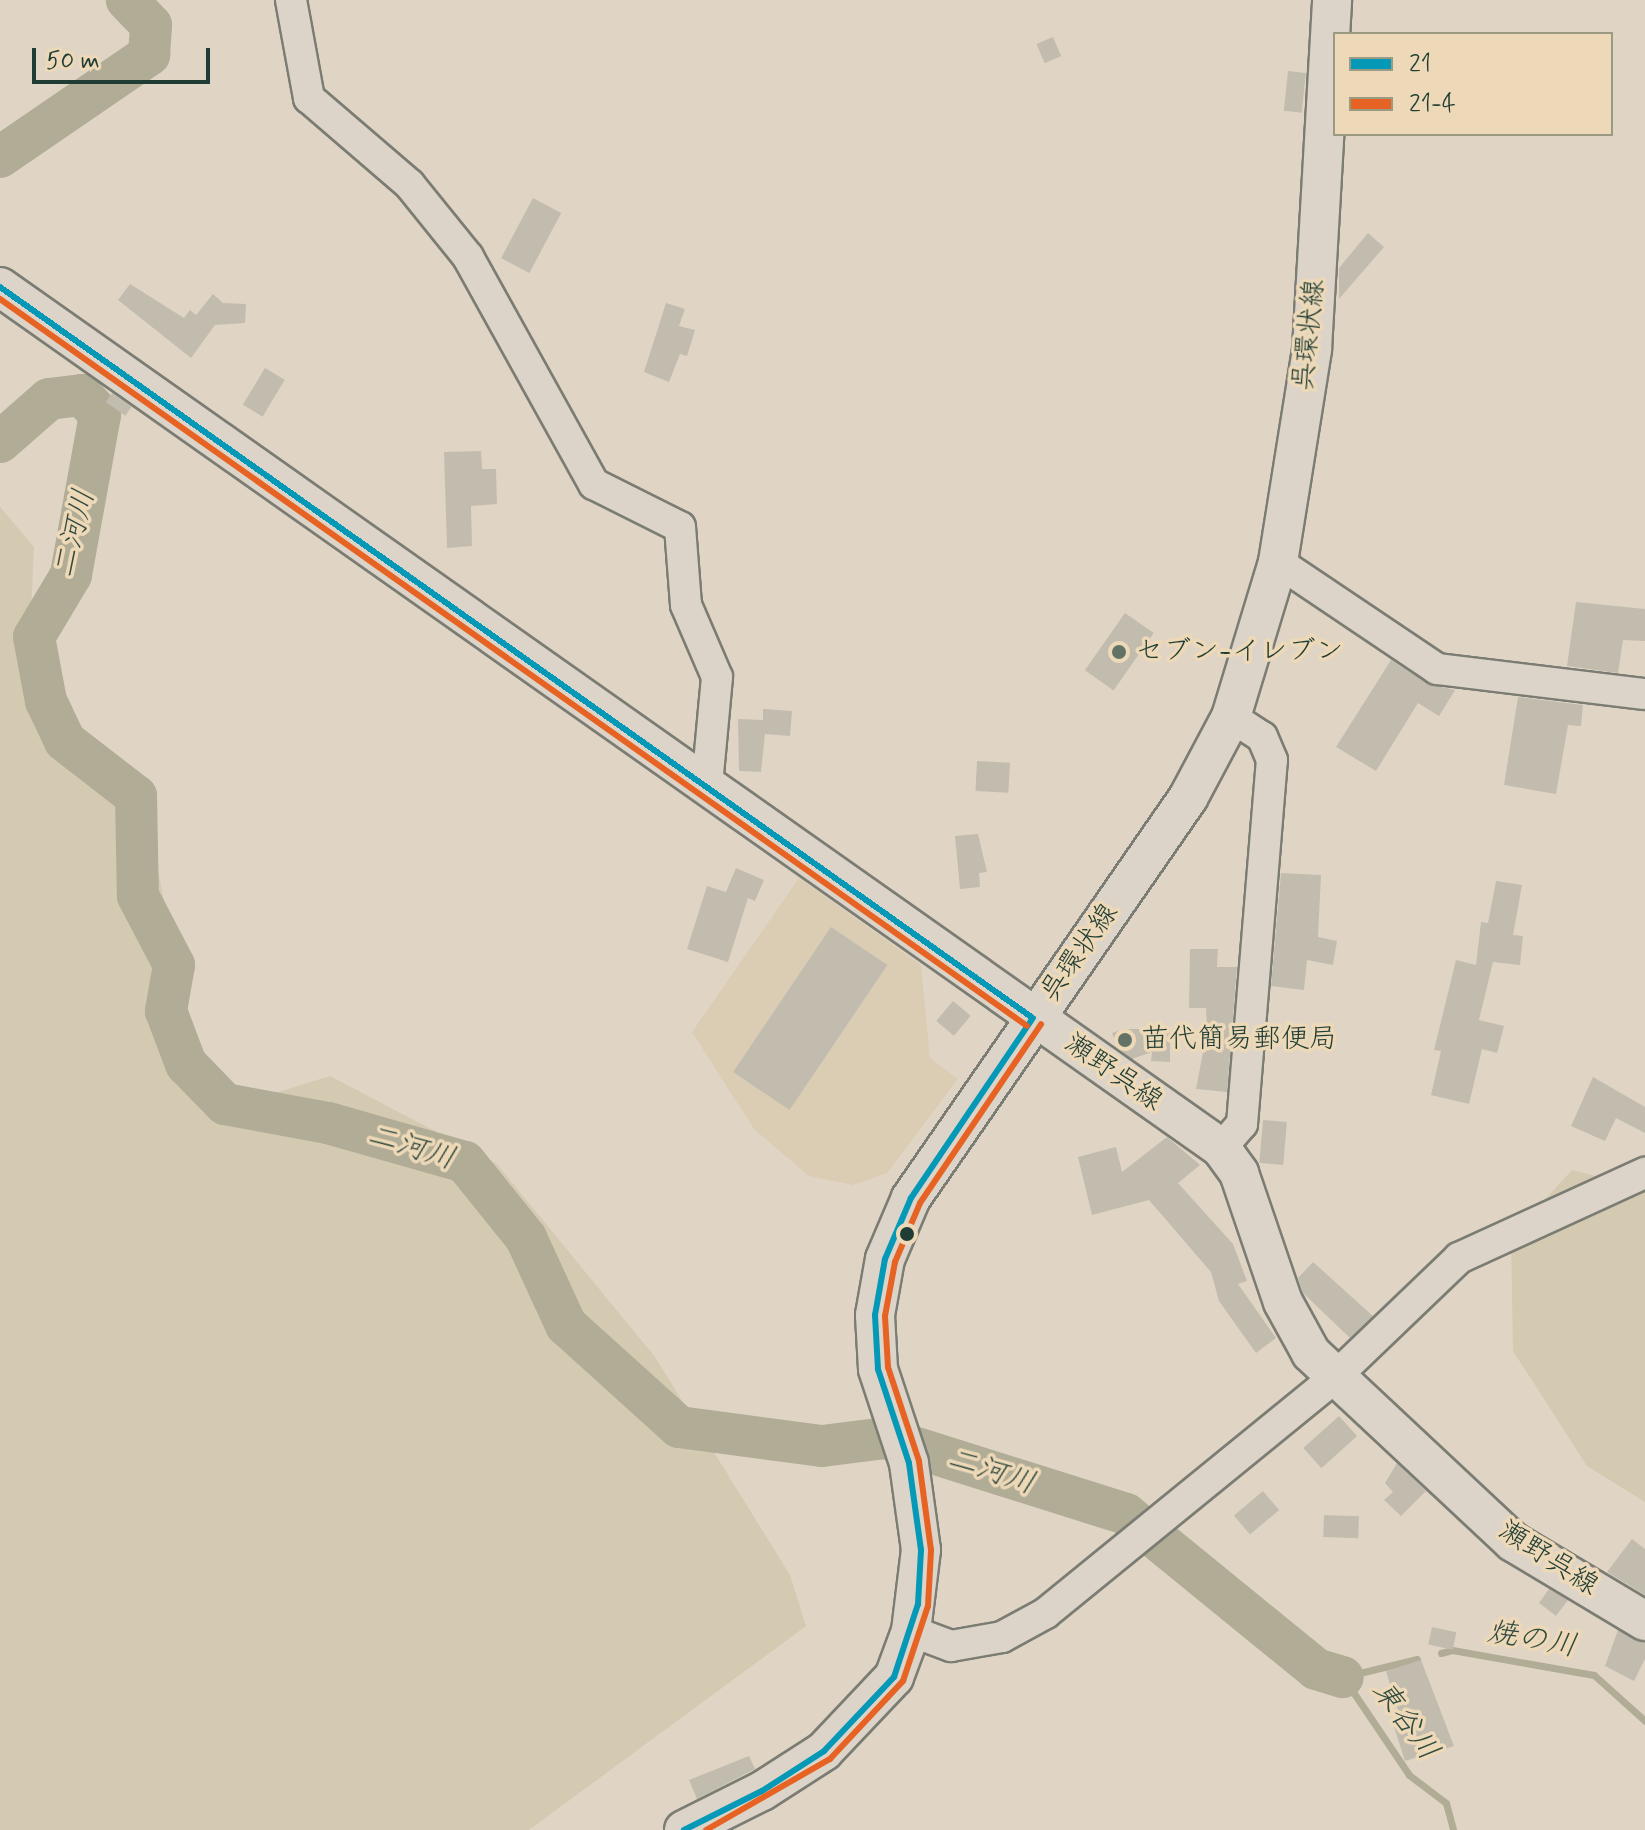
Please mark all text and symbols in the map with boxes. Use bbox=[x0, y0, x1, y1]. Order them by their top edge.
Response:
scale bar bbox=[36, 32, 214, 82]
legend bbox=[1333, 32, 1613, 136]
text: 50 m bbox=[46, 46, 100, 77]
text: 21 bbox=[1409, 49, 1431, 80]
text: 21-4 bbox=[1409, 89, 1456, 120]
street label: 呉環状線 bbox=[1287, 278, 1333, 392]
water label: 二河川 bbox=[47, 486, 103, 582]
place label: セブン-イレブン bbox=[1135, 635, 1344, 669]
marker: セブン-イレブン bbox=[1110, 643, 1128, 661]
street label: 呉環状線 bbox=[1034, 897, 1126, 1009]
place label: 苗代簡易郵便局 bbox=[1141, 1023, 1337, 1057]
street label: 瀬野呉線 bbox=[1057, 1027, 1169, 1119]
marker: 苗代簡易郵便局 bbox=[1116, 1031, 1134, 1049]
water label: 二河川 bbox=[363, 1118, 459, 1178]
unlabelled marker bbox=[899, 1226, 915, 1242]
water label: 二河川 bbox=[943, 1441, 1039, 1503]
street label: 瀬野呉線 bbox=[1492, 1514, 1604, 1604]
water label: 焼の川 bbox=[1485, 1614, 1579, 1666]
water label: 東谷川 bbox=[1364, 1674, 1446, 1768]

